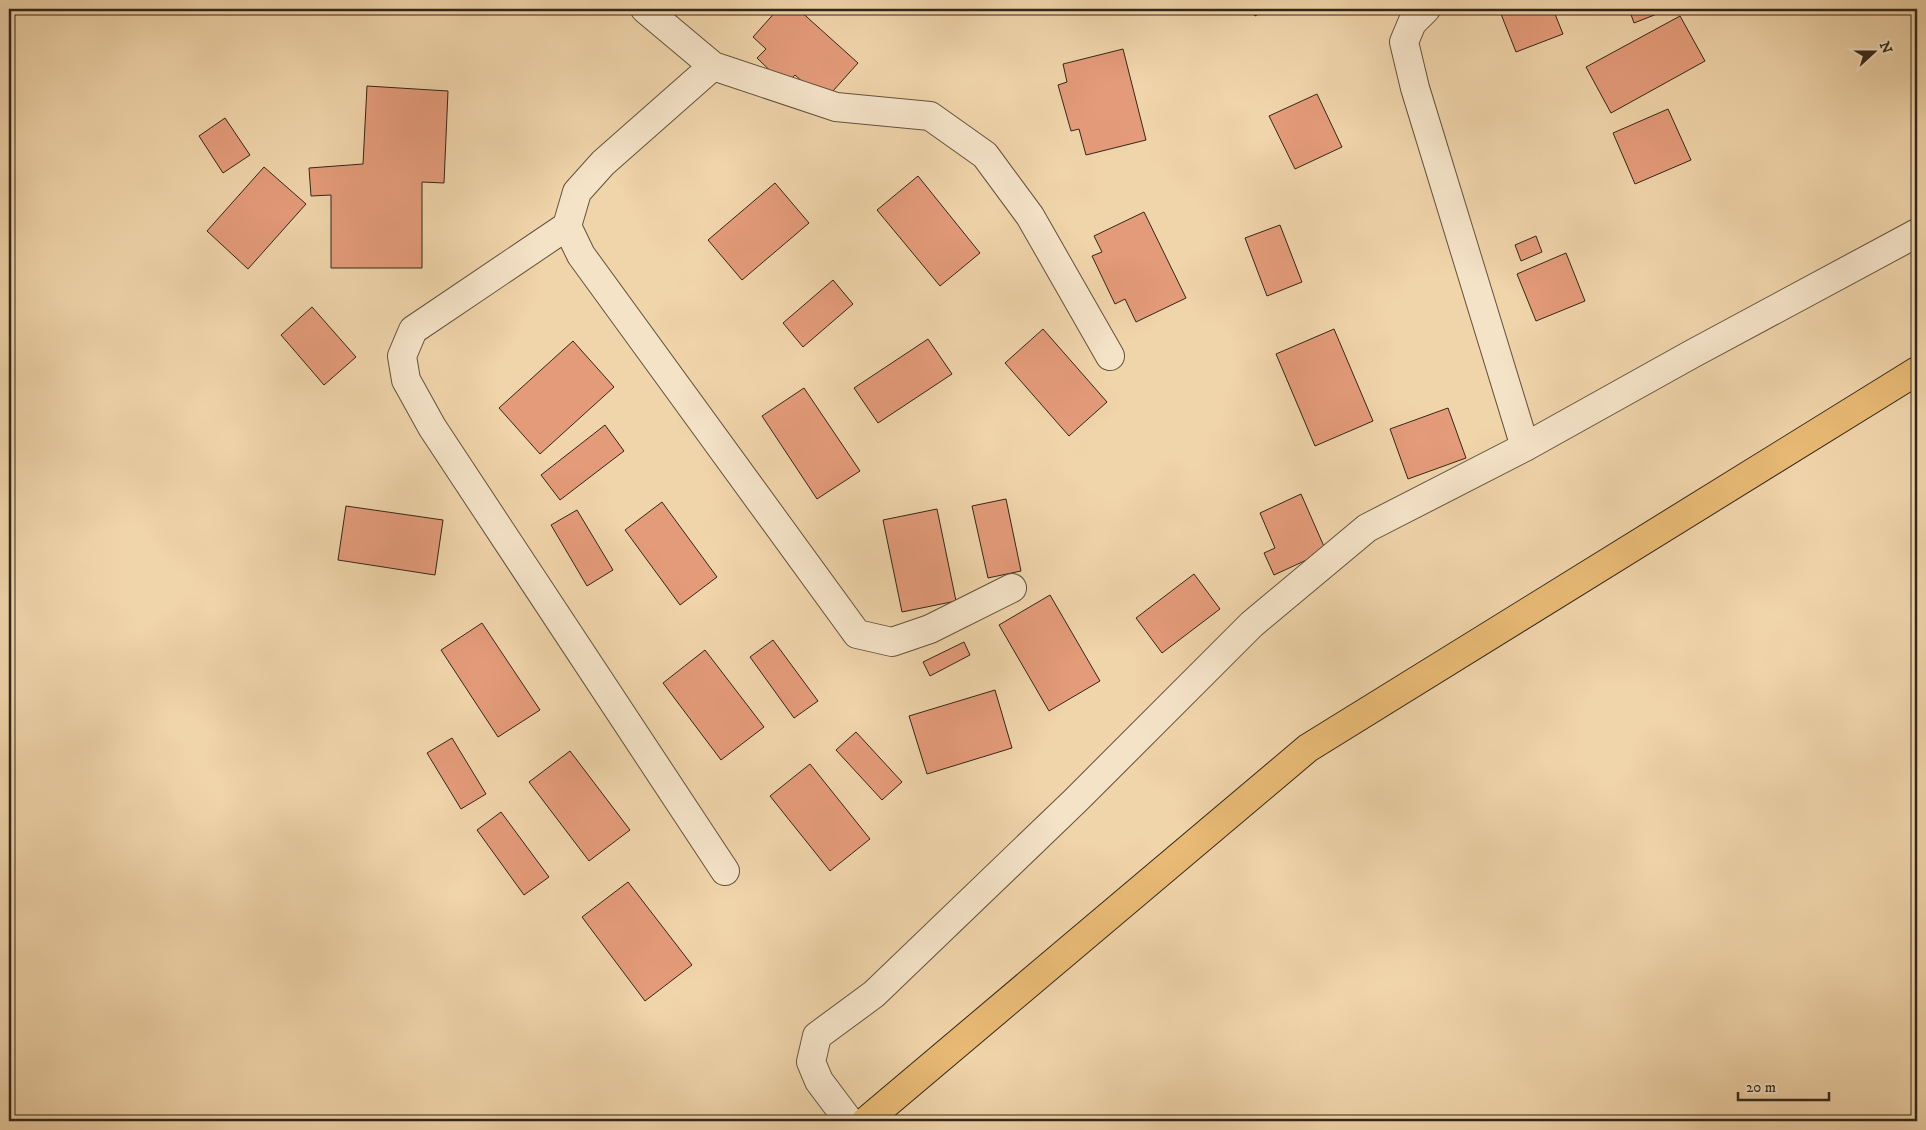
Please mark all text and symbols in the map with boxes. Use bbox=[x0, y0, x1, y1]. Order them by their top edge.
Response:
north arrow bbox=[1848, 28, 1898, 78]
text: N bbox=[1875, 39, 1896, 57]
scale bar bbox=[1738, 1070, 1830, 1102]
text: 20 m bbox=[1746, 1078, 1776, 1097]

